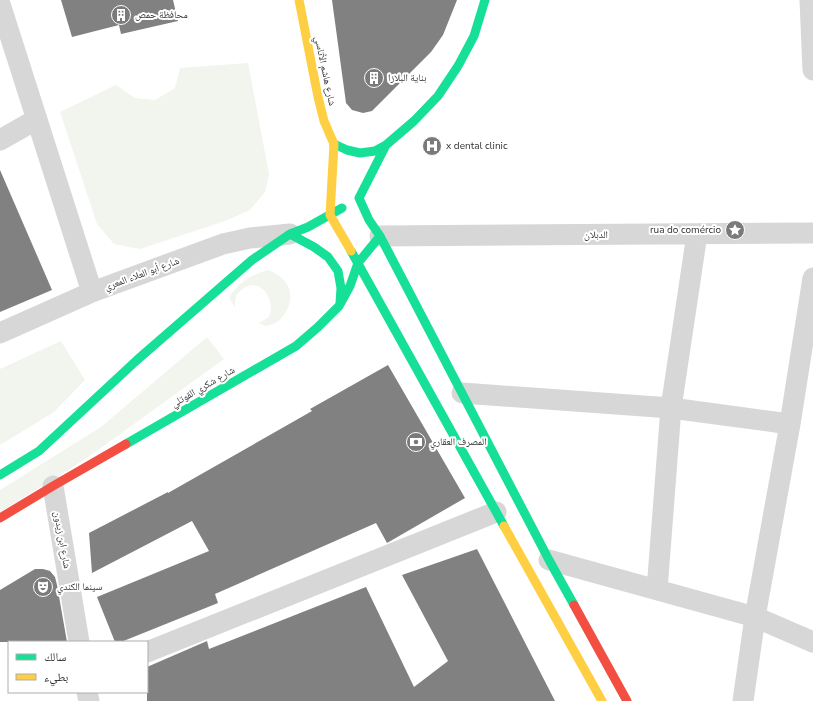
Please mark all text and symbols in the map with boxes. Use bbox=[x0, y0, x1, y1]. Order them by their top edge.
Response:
building icon: محافظة حمص bbox=[110, 4, 132, 26]
place label: محافظة حمص bbox=[135, 8, 188, 22]
street label: شارع هاشم الأتاسي bbox=[310, 35, 339, 108]
building icon: بناية البلازا bbox=[363, 67, 385, 89]
place label: بناية البلازا bbox=[388, 71, 427, 85]
hospital icon: x dental clinic bbox=[421, 135, 443, 157]
place label: x dental clinic bbox=[446, 139, 508, 153]
place icon: rua do comércio bbox=[724, 219, 746, 241]
place label: rua do comércio bbox=[650, 223, 721, 237]
street label: الدبلان bbox=[584, 228, 608, 242]
street label: شارع أبو العلاء المعري bbox=[103, 254, 182, 295]
street label: شارع شكري القوتلي bbox=[169, 363, 238, 411]
bank icon: المصرف العقاري bbox=[405, 431, 427, 453]
place label: المصرف العقاري bbox=[430, 435, 487, 450]
street label: شارع ابن زيدون bbox=[50, 510, 74, 570]
theatre icon: سينما الكندي bbox=[32, 576, 54, 598]
place label: سينما الكندي bbox=[57, 580, 103, 595]
legend bbox=[8, 641, 148, 693]
text: سالك bbox=[44, 649, 66, 665]
text: بطيء bbox=[44, 669, 68, 687]

